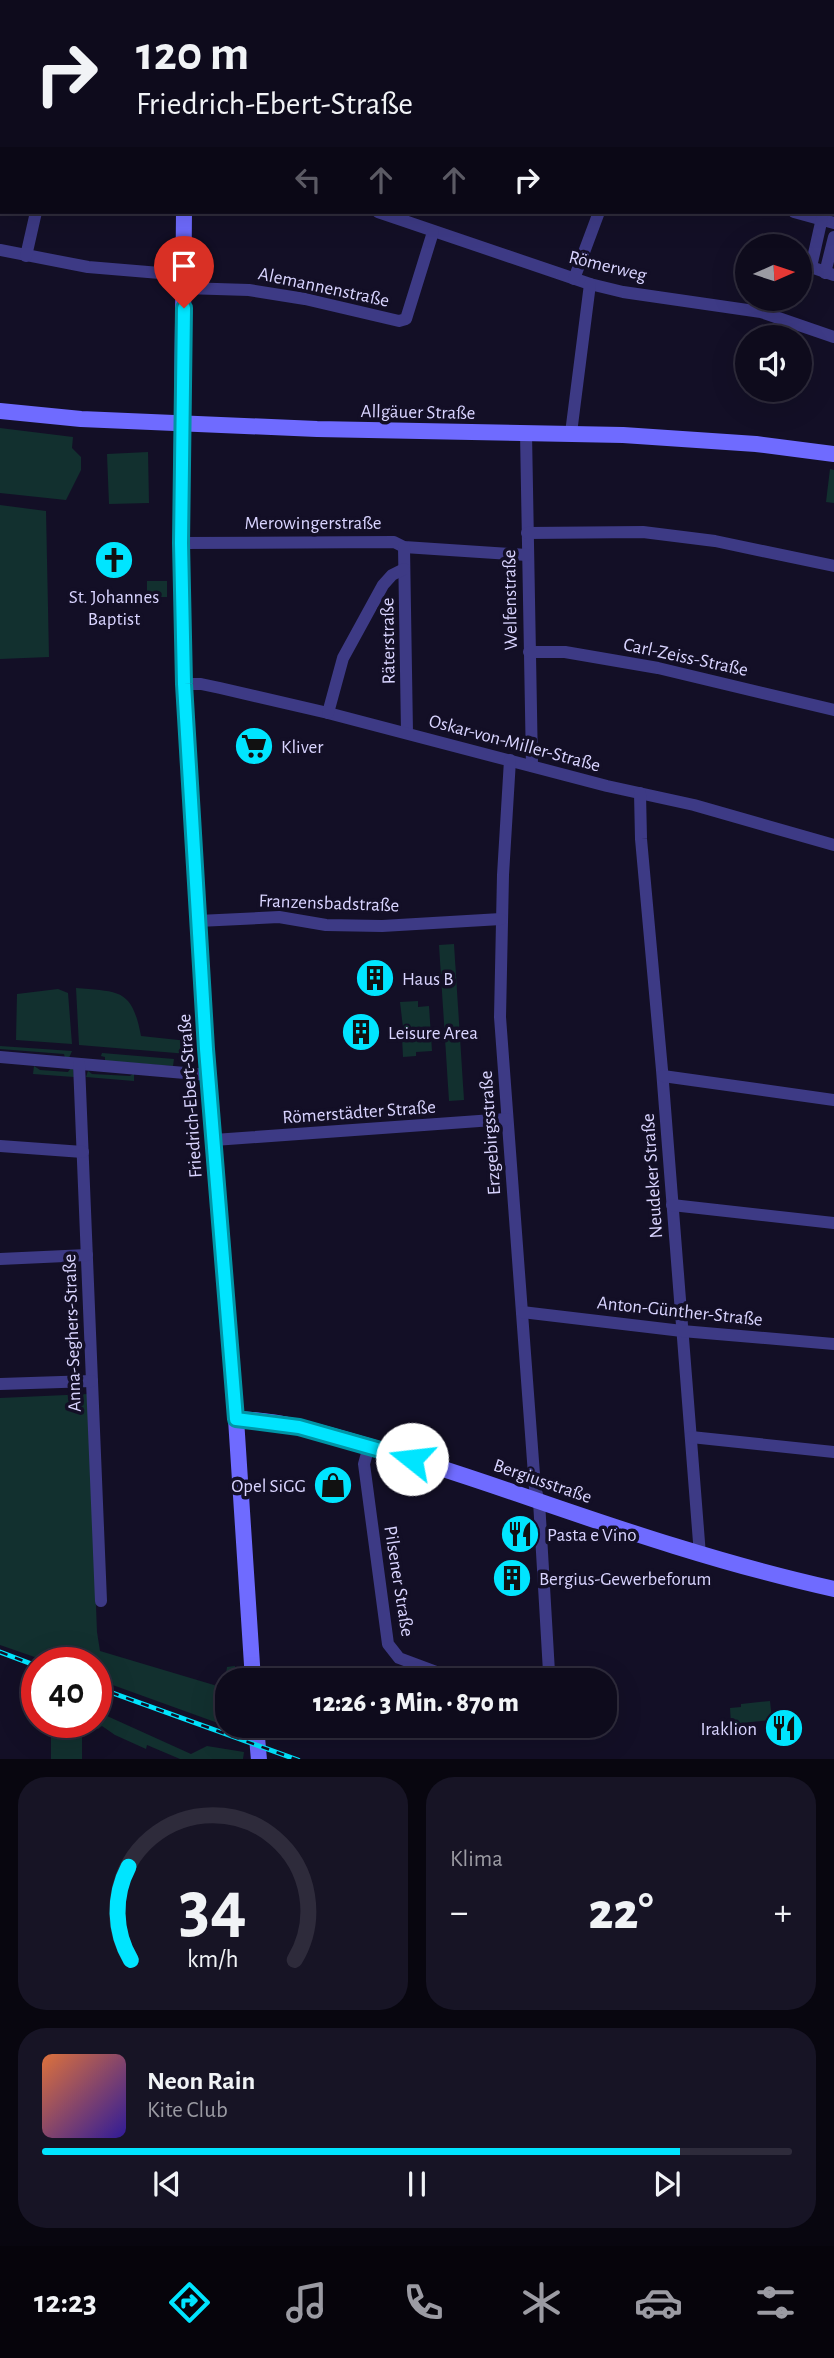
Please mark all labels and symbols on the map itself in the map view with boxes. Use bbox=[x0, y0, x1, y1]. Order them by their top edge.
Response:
north arrow bbox=[735, 234, 812, 312]
pin bbox=[154, 236, 214, 308]
street label: Römerweg bbox=[567, 248, 649, 285]
street label: Alemannenstraße bbox=[257, 264, 391, 311]
street label: Allgäuer Straße bbox=[360, 402, 476, 423]
street label: Merowingerstraße bbox=[244, 514, 382, 533]
church icon: St. Johannes Baptist bbox=[93, 539, 135, 581]
street label: Welfenstraße bbox=[500, 549, 521, 650]
place label: St. Johannes Baptist bbox=[69, 588, 159, 629]
street label: Räterstraße bbox=[378, 597, 399, 685]
street label: Carl-Zeiss-Straße bbox=[622, 635, 750, 680]
street label: Oskar-von-Miller-Straße bbox=[427, 711, 602, 776]
supermarket icon: Kliver bbox=[233, 725, 275, 767]
place label: Kliver bbox=[281, 738, 323, 757]
street label: Franzensbadstraße bbox=[258, 892, 399, 915]
building icon: Haus B bbox=[354, 957, 396, 999]
place label: Haus B bbox=[402, 970, 453, 989]
building icon: Leisure Area bbox=[340, 1011, 382, 1053]
street label: Friedrich-Ebert-Straße bbox=[175, 1013, 206, 1179]
place label: Leisure Area bbox=[388, 1024, 478, 1043]
street label: Erzgebirgsstraße bbox=[477, 1070, 504, 1196]
street label: Römerstädter Straße bbox=[282, 1098, 436, 1127]
street label: Neudeker Straße bbox=[639, 1113, 666, 1239]
street label: Anna-Seghers-Straße bbox=[60, 1254, 85, 1412]
street label: Anton-Günther-Straße bbox=[596, 1293, 764, 1330]
position arrow bbox=[375, 1422, 449, 1496]
street label: Bergiusstraße bbox=[491, 1456, 594, 1507]
shop icon: Opel SiGG bbox=[312, 1464, 354, 1506]
place label: Opel SiGG bbox=[231, 1477, 306, 1496]
restaurant icon: Pasta e Vino bbox=[499, 1513, 541, 1555]
street label: Pilsener Straße bbox=[380, 1525, 417, 1638]
place label: Pasta e Vino bbox=[547, 1526, 637, 1545]
building icon: Bergius-Gewerbeforum bbox=[491, 1557, 533, 1599]
place label: Bergius-Gewerbeforum bbox=[539, 1570, 711, 1589]
speed limit sign: 40 bbox=[21, 1647, 112, 1738]
restaurant icon: Iraklion bbox=[763, 1707, 805, 1749]
place label: Iraklion bbox=[700, 1720, 757, 1739]

